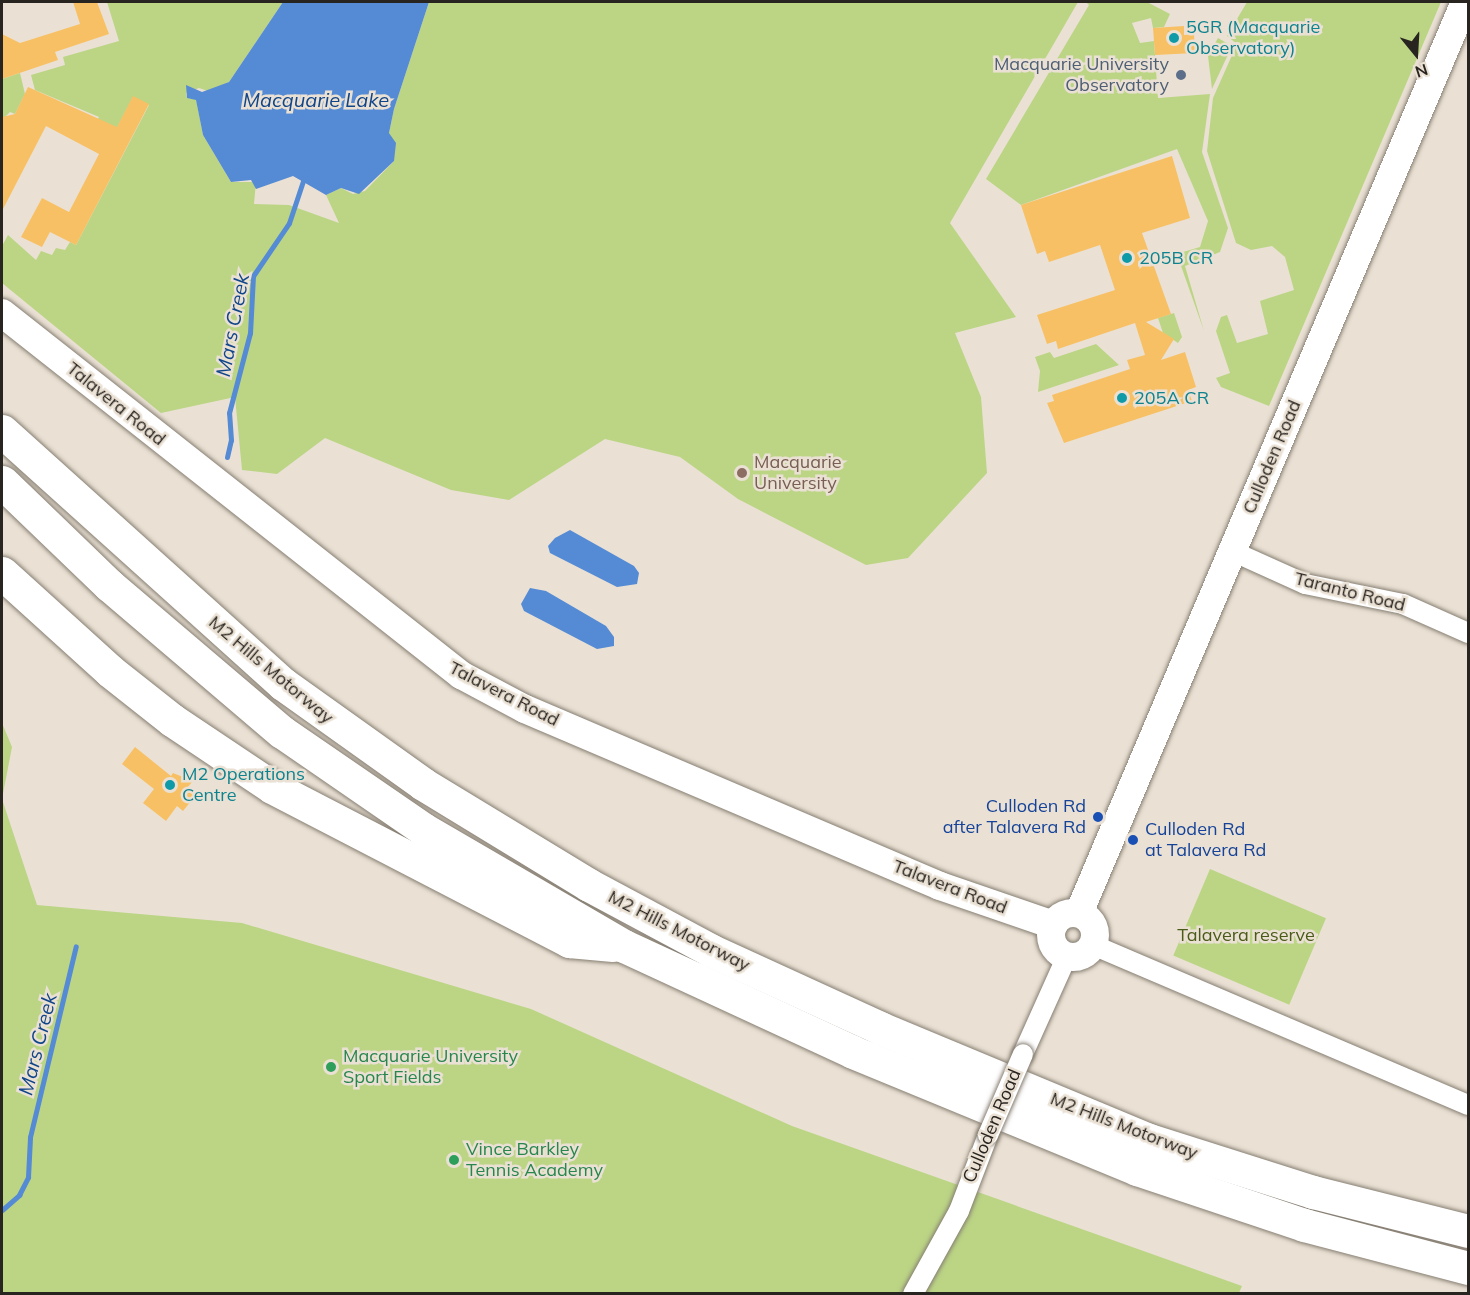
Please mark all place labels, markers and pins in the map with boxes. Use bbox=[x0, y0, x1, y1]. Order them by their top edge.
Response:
place label: 5GR (Macquarie Observatory) bbox=[1186, 17, 1320, 60]
marker: 5GR (Macquarie Observatory) bbox=[1167, 31, 1181, 45]
place label: Macquarie University Observatory bbox=[994, 54, 1169, 97]
marker: Macquarie University Observatory bbox=[1174, 68, 1188, 82]
place label: 205B CR bbox=[1139, 247, 1213, 269]
marker: 205B CR bbox=[1120, 251, 1134, 265]
place label: 205A CR bbox=[1134, 387, 1209, 409]
marker: 205A CR bbox=[1115, 391, 1129, 405]
place label: Macquarie University bbox=[754, 452, 842, 494]
marker: Macquarie University bbox=[735, 466, 749, 480]
place label: M2 Operations Centre bbox=[182, 764, 305, 806]
marker: M2 Operations Centre bbox=[163, 778, 177, 792]
place label: Culloden Rd after Talavera Rd bbox=[943, 796, 1086, 838]
marker: Culloden Rd after Talavera Rd bbox=[1091, 810, 1105, 824]
place label: Culloden Rd at Talavera Rd bbox=[1145, 819, 1266, 862]
marker: Culloden Rd at Talavera Rd bbox=[1126, 833, 1140, 847]
place label: Macquarie University Sport Fields bbox=[343, 1046, 518, 1088]
marker: Macquarie University Sport Fields bbox=[324, 1060, 338, 1074]
place label: Vince Barkley Tennis Academy bbox=[466, 1139, 603, 1182]
marker: Vince Barkley Tennis Academy bbox=[447, 1153, 461, 1167]

